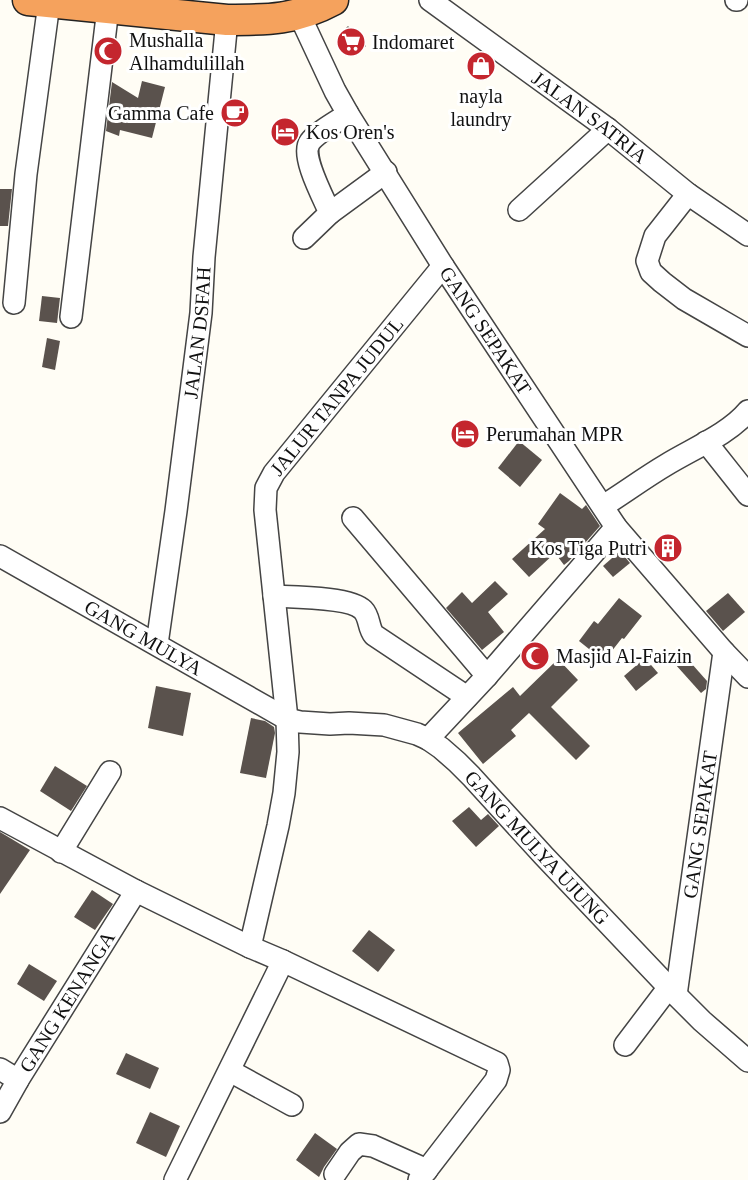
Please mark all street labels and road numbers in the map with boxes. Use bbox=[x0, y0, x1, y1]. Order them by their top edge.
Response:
street label: JALAN SATRIA bbox=[528, 67, 652, 168]
street label: GANG SEPAKAT bbox=[435, 262, 536, 399]
street label: JALAN DSFAH bbox=[179, 266, 214, 400]
street label: JALUR TANPA JUDUL bbox=[266, 313, 407, 480]
street label: GANG MULYA bbox=[81, 595, 207, 680]
street label: GANG SEPAKAT bbox=[679, 749, 721, 900]
street label: GANG MULYA UJUNG bbox=[461, 766, 614, 929]
street label: GANG KENANGA bbox=[15, 927, 119, 1076]

